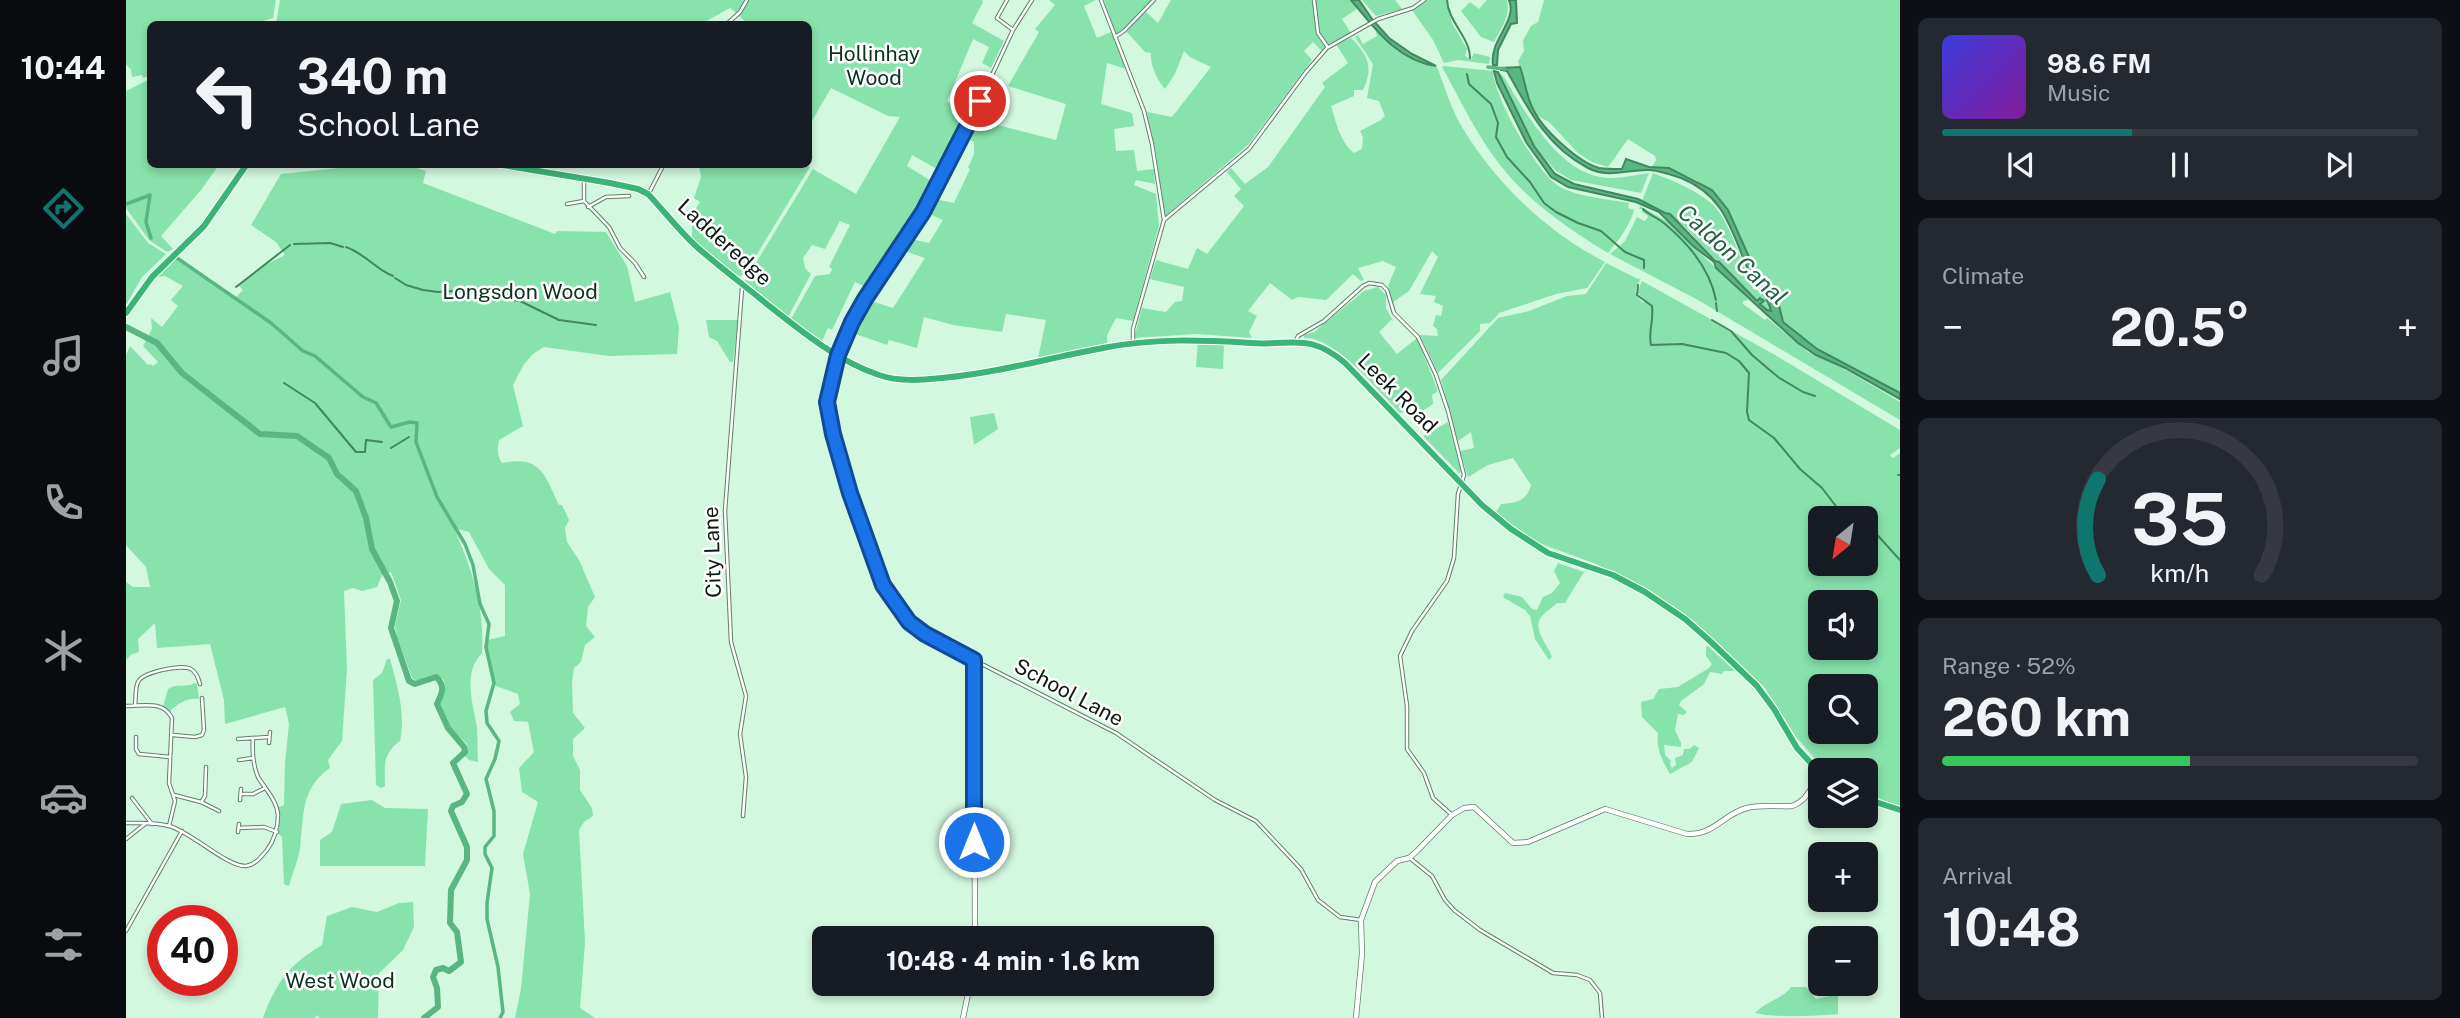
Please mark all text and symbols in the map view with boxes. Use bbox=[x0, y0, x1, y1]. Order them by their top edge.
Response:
park label: Hollinhay Wood bbox=[828, 41, 920, 90]
text: 340 m bbox=[297, 47, 448, 105]
text: 98.6 FM bbox=[2047, 48, 2151, 79]
text: 10:44 bbox=[21, 49, 105, 86]
icon: left bbox=[182, 49, 273, 140]
pin bbox=[950, 71, 1010, 131]
text: Music bbox=[2047, 79, 2111, 106]
icon: arrive bbox=[961, 82, 999, 120]
text: School Lane bbox=[297, 106, 480, 143]
icon: previous bbox=[2002, 146, 2040, 184]
icon: pause bbox=[2161, 146, 2199, 184]
icon: next bbox=[2320, 146, 2358, 184]
icon: directions bbox=[39, 184, 88, 233]
street label: Ladderedge bbox=[673, 193, 777, 291]
water label: Caldon Canal bbox=[1673, 198, 1793, 310]
text: Climate bbox=[1942, 262, 2024, 289]
park label: Longsdon Wood bbox=[442, 279, 598, 304]
text: 20.5° bbox=[2110, 297, 2250, 358]
text: − bbox=[1942, 305, 1963, 350]
text: + bbox=[2397, 305, 2418, 350]
icon: music bbox=[39, 331, 88, 380]
street label: Leek Road bbox=[1353, 348, 1443, 438]
text: 35 bbox=[2131, 476, 2229, 561]
icon: phone bbox=[39, 478, 88, 527]
street label: City Lane bbox=[698, 506, 726, 598]
north arrow bbox=[1808, 506, 1878, 576]
map controls bbox=[1808, 506, 1878, 996]
text: km/h bbox=[2151, 558, 2209, 588]
button: sound bbox=[1808, 590, 1878, 660]
icon: climate bbox=[39, 626, 88, 675]
text: Range · 52% bbox=[1942, 652, 2076, 679]
street label: School Lane bbox=[1010, 653, 1128, 731]
button: search bbox=[1808, 674, 1878, 744]
text: 260 km bbox=[1942, 687, 2131, 748]
button: layers bbox=[1808, 758, 1878, 828]
icon: car bbox=[39, 773, 88, 822]
position arrow bbox=[937, 805, 1011, 879]
button: + bbox=[1808, 842, 1878, 912]
text: Arrival bbox=[1942, 862, 2013, 889]
text: 10:48 bbox=[1942, 897, 2081, 958]
speed limit sign: 40 bbox=[147, 905, 238, 996]
icon: filters bbox=[39, 920, 88, 969]
button: − bbox=[1808, 926, 1878, 996]
text: 10:48 · 4 min · 1.6 km bbox=[886, 945, 1140, 976]
park label: West Wood bbox=[285, 968, 395, 993]

